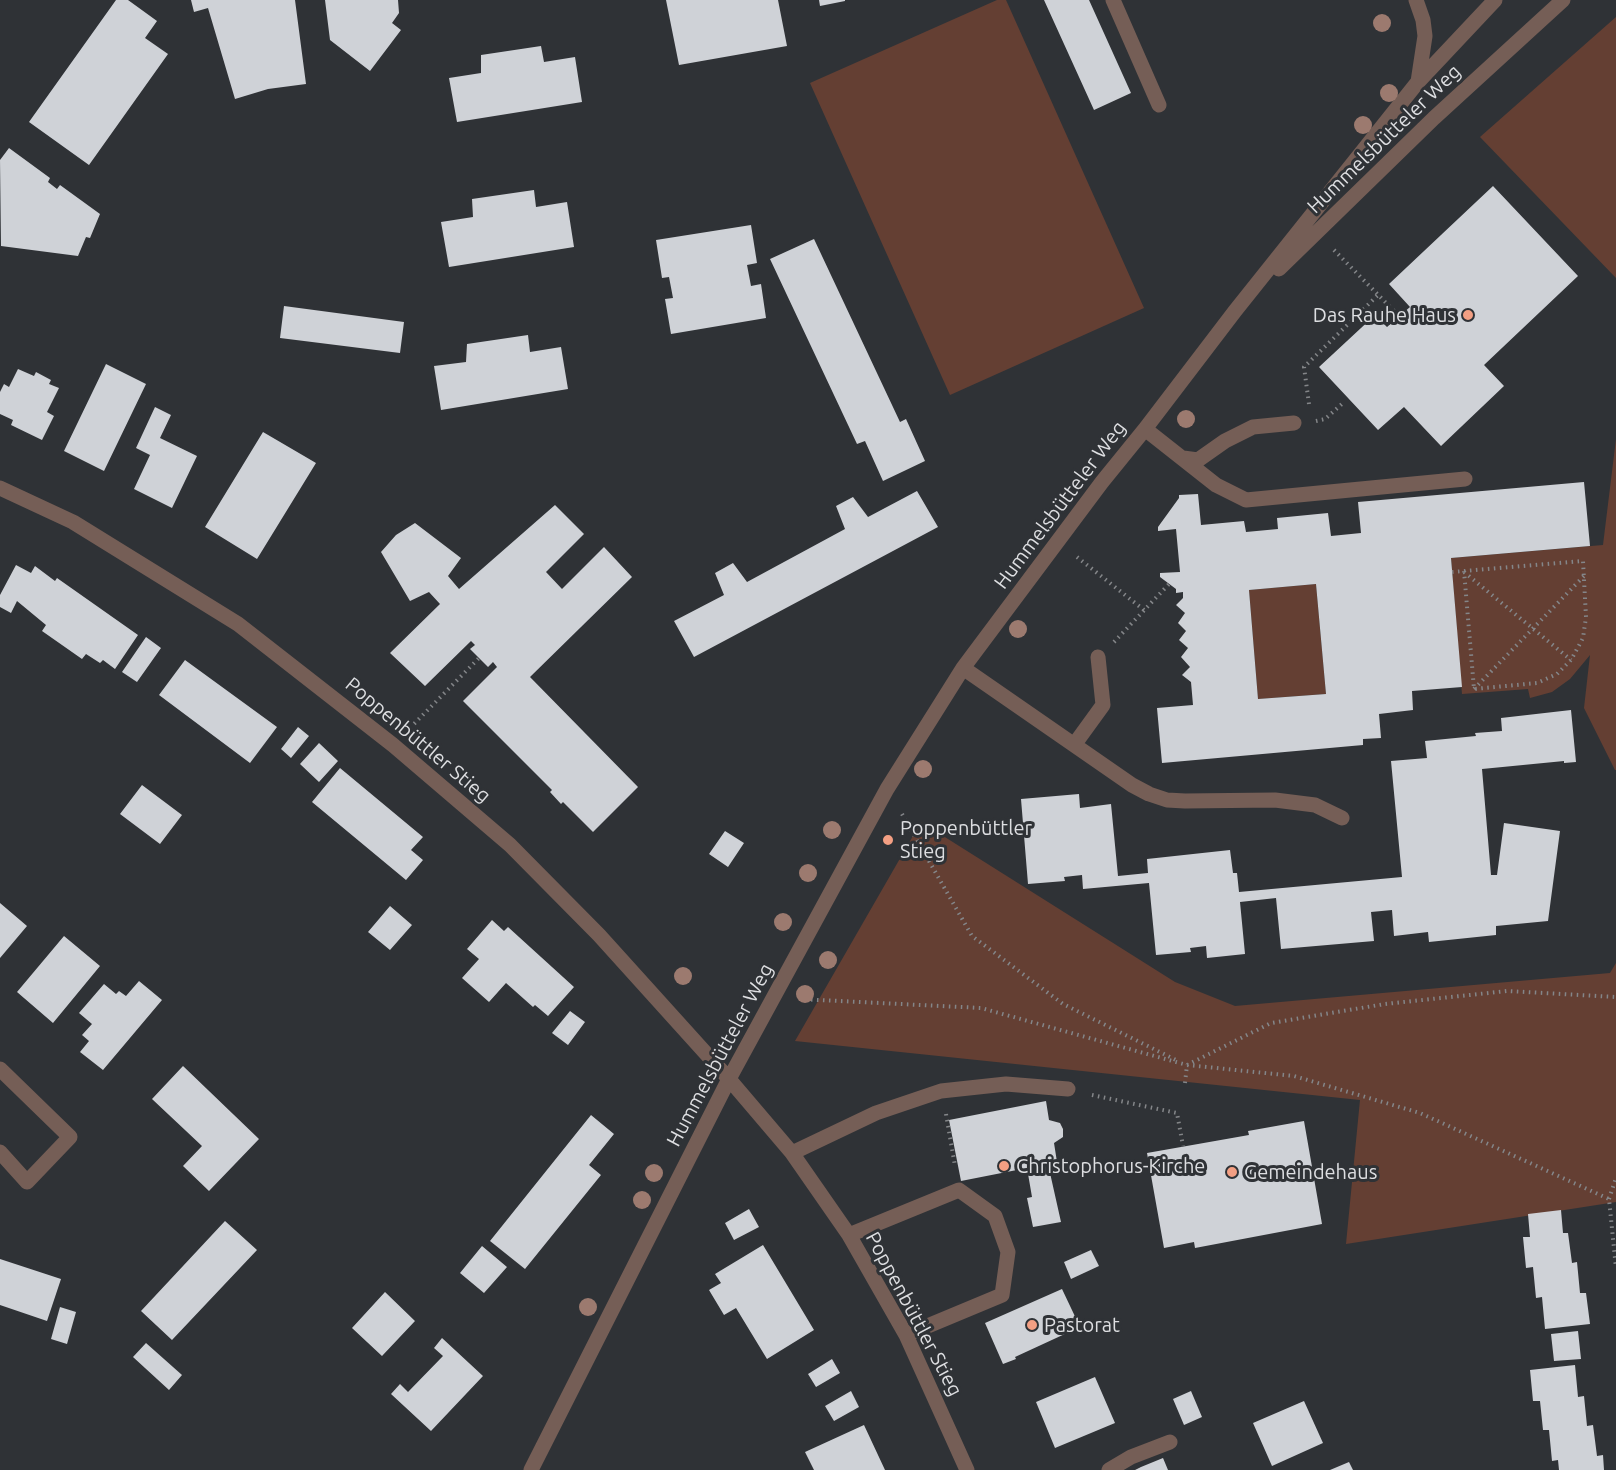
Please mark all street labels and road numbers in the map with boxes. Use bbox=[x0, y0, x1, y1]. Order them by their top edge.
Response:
street label: Hummelsbütteler Weg bbox=[1302, 60, 1466, 218]
street label: Hummelsbütteler Weg bbox=[989, 416, 1131, 594]
street label: Poppenbüttler Stieg bbox=[340, 672, 496, 808]
street label: Hummelsbütteler Weg bbox=[662, 959, 778, 1151]
street label: Poppenbüttler Stieg bbox=[861, 1228, 967, 1400]

